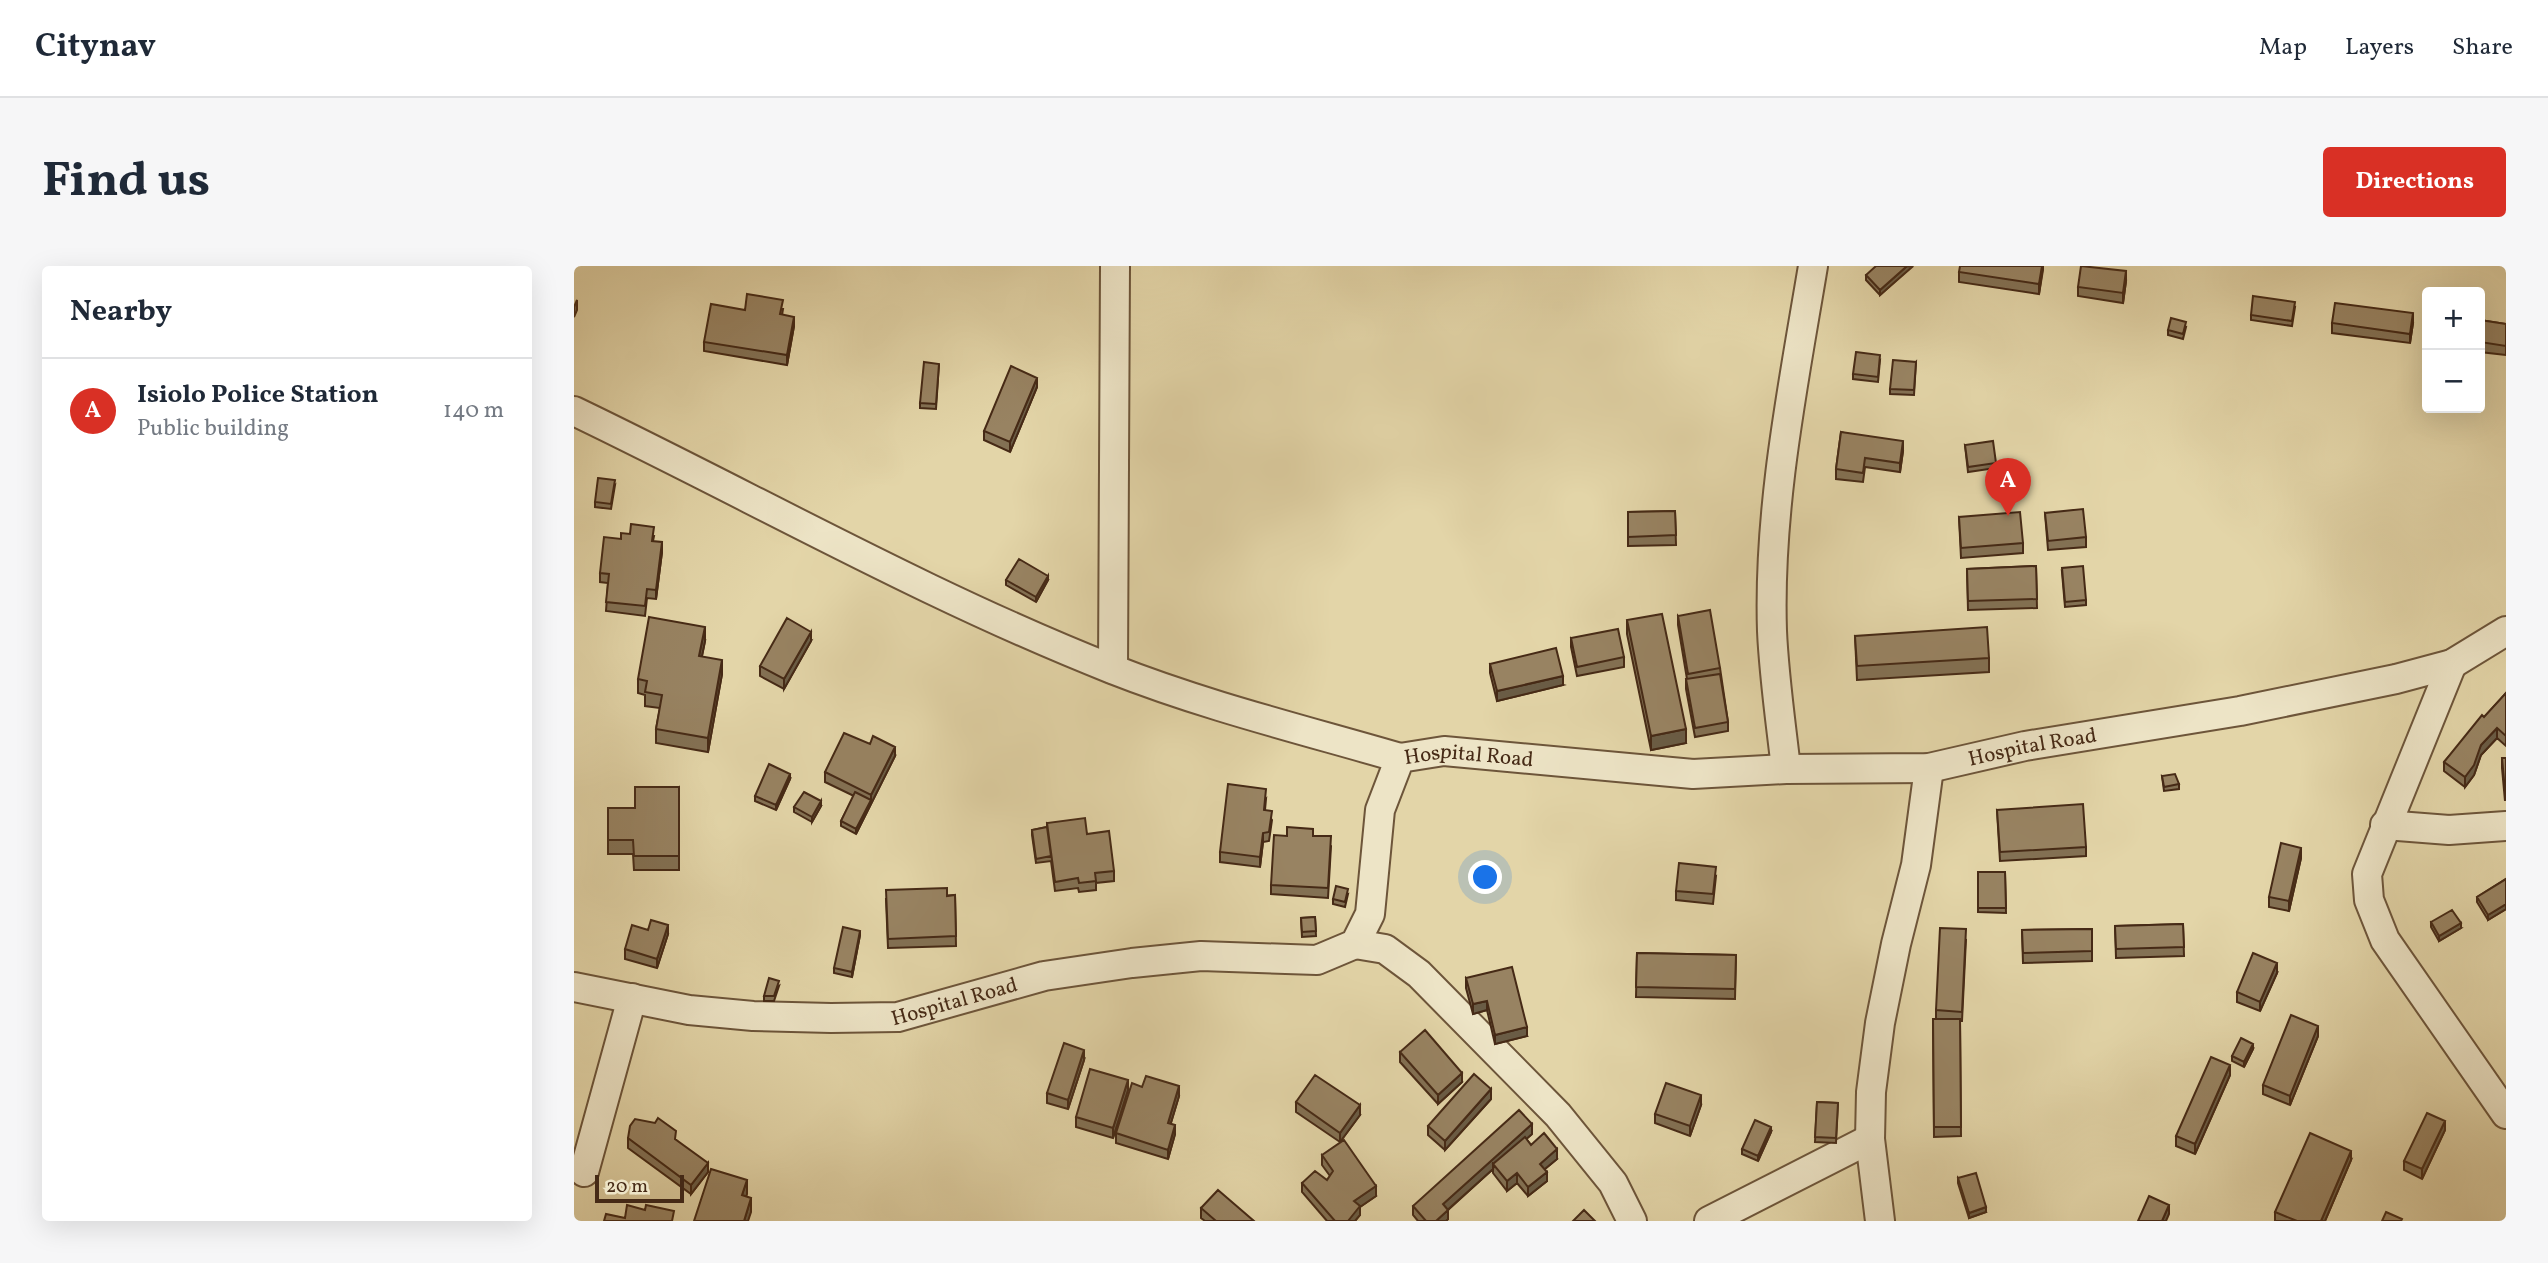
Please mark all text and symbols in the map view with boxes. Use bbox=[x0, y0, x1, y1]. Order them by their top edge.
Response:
text: Citynav bbox=[35, 25, 156, 71]
text: Map bbox=[2259, 31, 2307, 65]
text: Layers bbox=[2345, 31, 2414, 65]
text: Share bbox=[2452, 31, 2513, 65]
button: Directions bbox=[2323, 147, 2506, 217]
text: Find us bbox=[42, 148, 210, 217]
map controls bbox=[2422, 287, 2485, 413]
button: + bbox=[2422, 287, 2485, 350]
text: Nearby bbox=[70, 291, 172, 333]
button: − bbox=[2422, 350, 2485, 413]
text: Isiolo Police Station bbox=[137, 377, 379, 413]
text: A bbox=[85, 395, 101, 427]
text: 140 m bbox=[443, 395, 504, 427]
text: Public building bbox=[137, 413, 289, 445]
pin: A bbox=[1985, 458, 2031, 516]
street label: Hospital Road bbox=[1966, 722, 2099, 775]
street label: Hospital Road bbox=[1402, 738, 1535, 775]
your location bbox=[1468, 860, 1502, 894]
street label: Hospital Road bbox=[888, 971, 1021, 1034]
scale bar bbox=[595, 1172, 684, 1204]
text: 20 m bbox=[606, 1174, 648, 1200]

